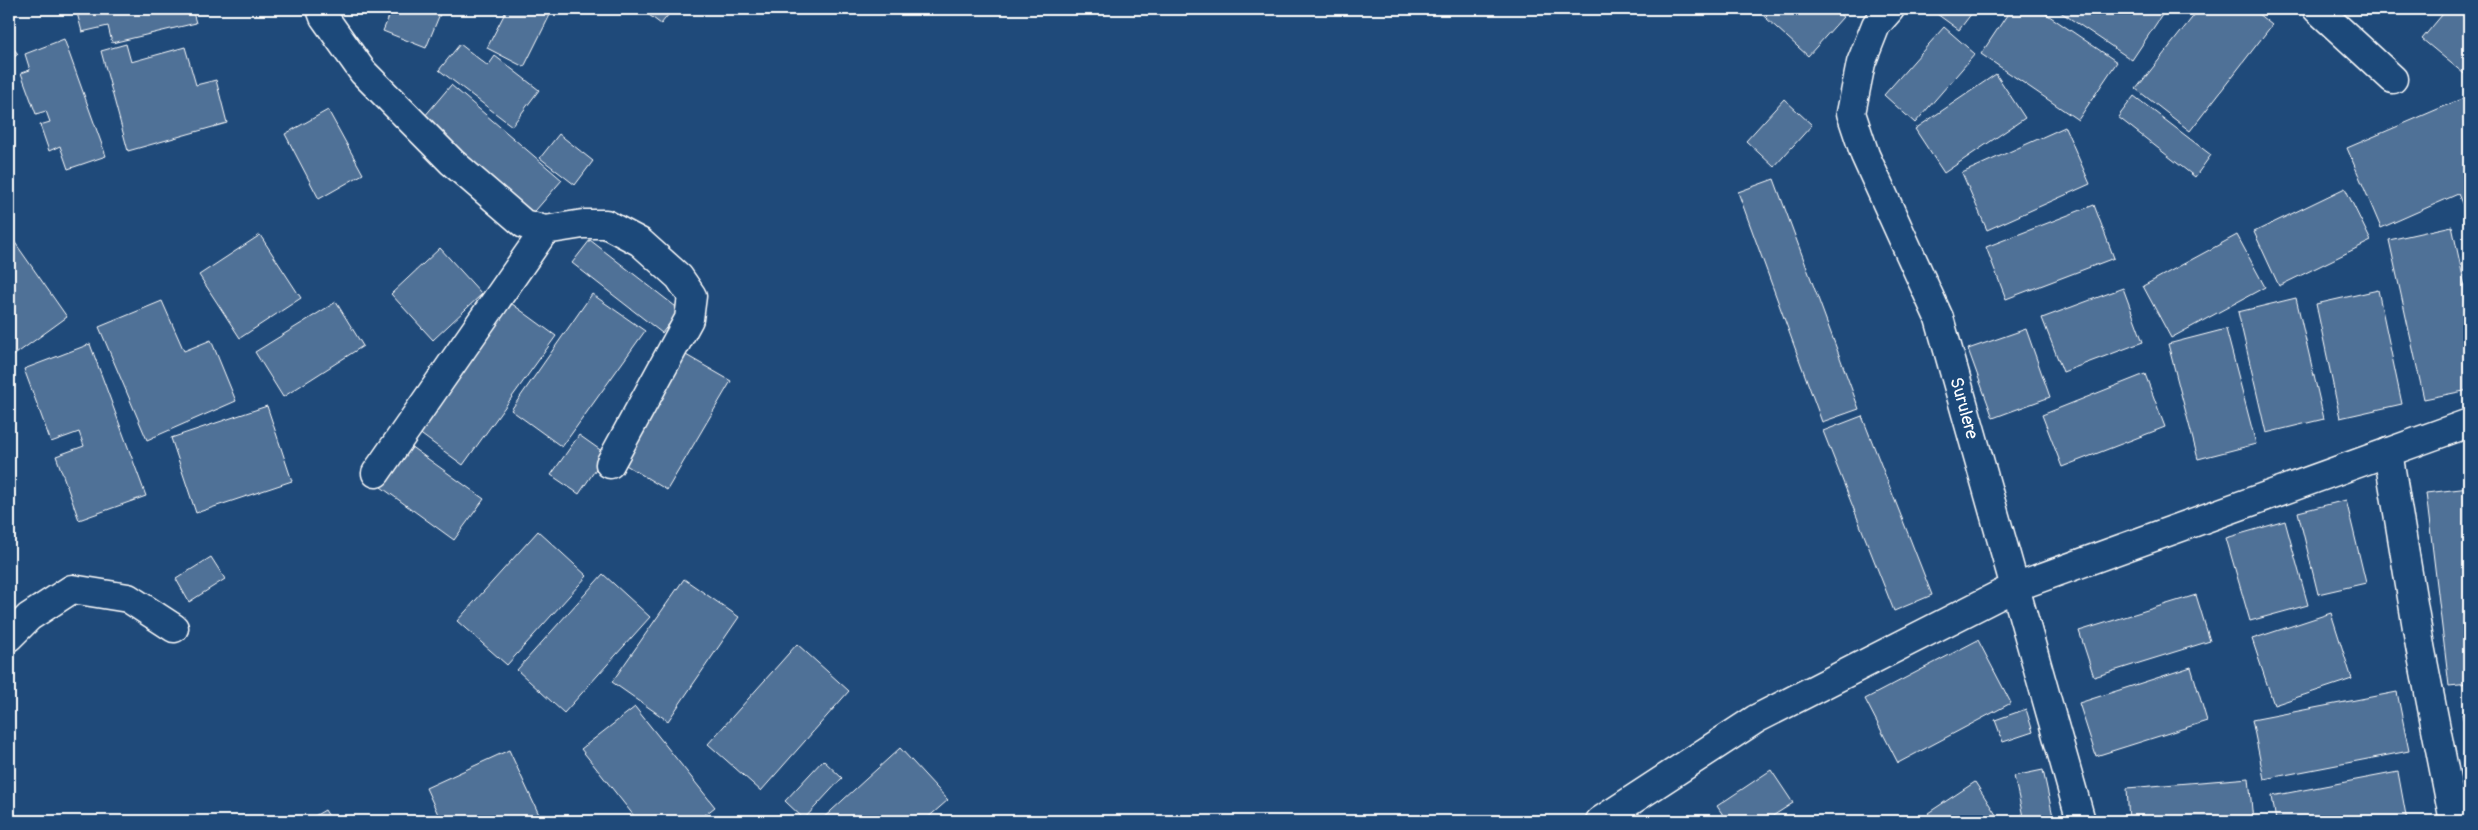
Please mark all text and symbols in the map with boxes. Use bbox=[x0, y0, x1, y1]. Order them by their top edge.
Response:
street label: Surulere bbox=[1945, 375, 1984, 442]

